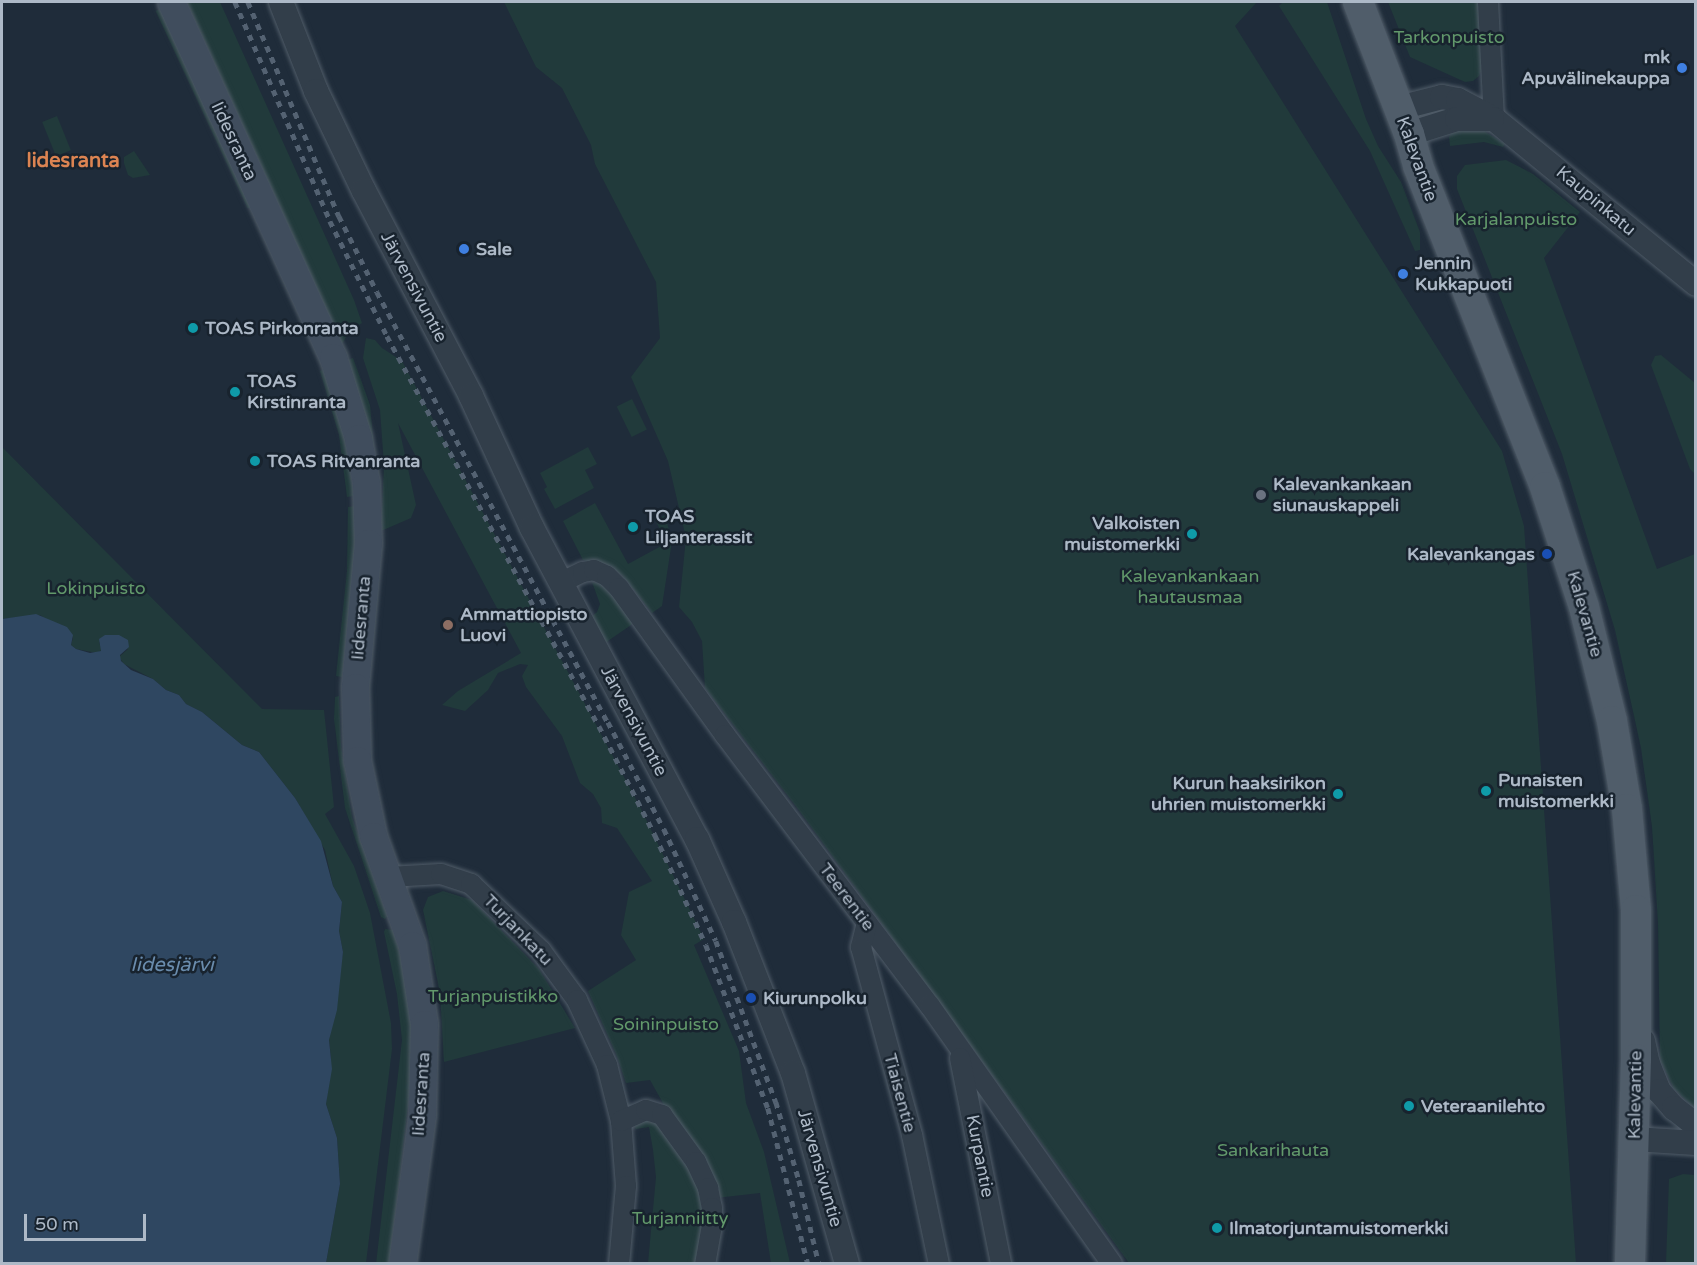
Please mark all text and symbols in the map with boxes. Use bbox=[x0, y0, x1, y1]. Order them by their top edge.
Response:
park label: Tarkonpuisto bbox=[1393, 26, 1505, 48]
place label: mk Apuvälinekauppa bbox=[1521, 47, 1670, 90]
marker: mk Apuvälinekauppa bbox=[1675, 61, 1689, 75]
street label: Iidesranta bbox=[206, 98, 262, 184]
street label: Kalevantie bbox=[1392, 114, 1442, 204]
district label: Iidesranta bbox=[26, 149, 120, 173]
street label: Kaupinkatu bbox=[1552, 161, 1640, 241]
park label: Karjalanpuisto bbox=[1455, 208, 1577, 230]
street label: Järvensivuntie bbox=[376, 228, 452, 346]
place label: Sale bbox=[476, 238, 512, 260]
marker: Sale bbox=[457, 242, 471, 256]
place label: Jennin Kukkapuoti bbox=[1415, 253, 1512, 296]
marker: Jennin Kukkapuoti bbox=[1396, 267, 1410, 281]
place label: TOAS Pirkonranta bbox=[205, 317, 359, 339]
marker: TOAS Pirkonranta bbox=[186, 321, 200, 335]
place label: TOAS Kirstinranta bbox=[247, 371, 346, 413]
marker: TOAS Kirstinranta bbox=[228, 385, 242, 399]
place label: TOAS Ritvanranta bbox=[267, 450, 420, 472]
marker: TOAS Ritvanranta bbox=[248, 454, 262, 468]
place label: Kalevankankaan siunauskappeli bbox=[1273, 474, 1412, 516]
marker: Kalevankankaan siunauskappeli bbox=[1254, 488, 1268, 502]
place label: TOAS Liljanterassit bbox=[645, 506, 752, 548]
place label: Valkoisten muistomerkki bbox=[1064, 513, 1180, 556]
marker: TOAS Liljanterassit bbox=[626, 520, 640, 534]
marker: Valkoisten muistomerkki bbox=[1185, 527, 1199, 541]
place label: Kalevankangas bbox=[1407, 543, 1535, 565]
marker: Kalevankangas bbox=[1540, 547, 1554, 561]
park label: Kalevankankaan hautausmaa bbox=[1121, 566, 1259, 608]
street label: Kalevantie bbox=[1562, 568, 1608, 660]
street label: Iidesranta bbox=[347, 575, 375, 661]
park label: Lokinpuisto bbox=[46, 577, 146, 599]
place label: Ammattiopisto Luovi bbox=[460, 604, 588, 646]
marker: Ammattiopisto Luovi bbox=[441, 618, 455, 632]
street label: Järvensivuntie bbox=[596, 662, 672, 780]
place label: Punaisten muistomerkki bbox=[1498, 770, 1614, 812]
place label: Kurun haaksirikon uhrien muistomerkki bbox=[1151, 773, 1326, 816]
marker: Punaisten muistomerkki bbox=[1479, 784, 1493, 798]
marker: Kurun haaksirikon uhrien muistomerkki bbox=[1331, 787, 1345, 801]
street label: Teerentie bbox=[815, 859, 879, 935]
street label: Turjankatu bbox=[479, 890, 557, 970]
water label: Iidesjärvi bbox=[130, 953, 214, 977]
park label: Turjanpuistikko bbox=[428, 985, 558, 1007]
place label: Kiurunpolku bbox=[763, 987, 867, 1009]
marker: Kiurunpolku bbox=[744, 991, 758, 1005]
park label: Soininpuisto bbox=[613, 1013, 719, 1035]
street label: Iidesranta bbox=[407, 1051, 435, 1137]
street label: Tiaisentie bbox=[879, 1051, 921, 1135]
street label: Kalevantie bbox=[1623, 1051, 1647, 1139]
place label: Veteraanilehto bbox=[1421, 1095, 1545, 1117]
marker: Veteraanilehto bbox=[1402, 1099, 1416, 1113]
street label: Järvensivuntie bbox=[793, 1106, 847, 1230]
street label: Kurpantie bbox=[961, 1113, 999, 1199]
park label: Sankarihauta bbox=[1217, 1139, 1329, 1161]
scale bar bbox=[27, 1202, 148, 1240]
park label: Turjanniitty bbox=[632, 1207, 728, 1229]
text: 50 m bbox=[35, 1213, 79, 1235]
place label: Ilmatorjuntamuistomerkki bbox=[1229, 1217, 1449, 1239]
marker: Ilmatorjuntamuistomerkki bbox=[1210, 1221, 1224, 1235]

